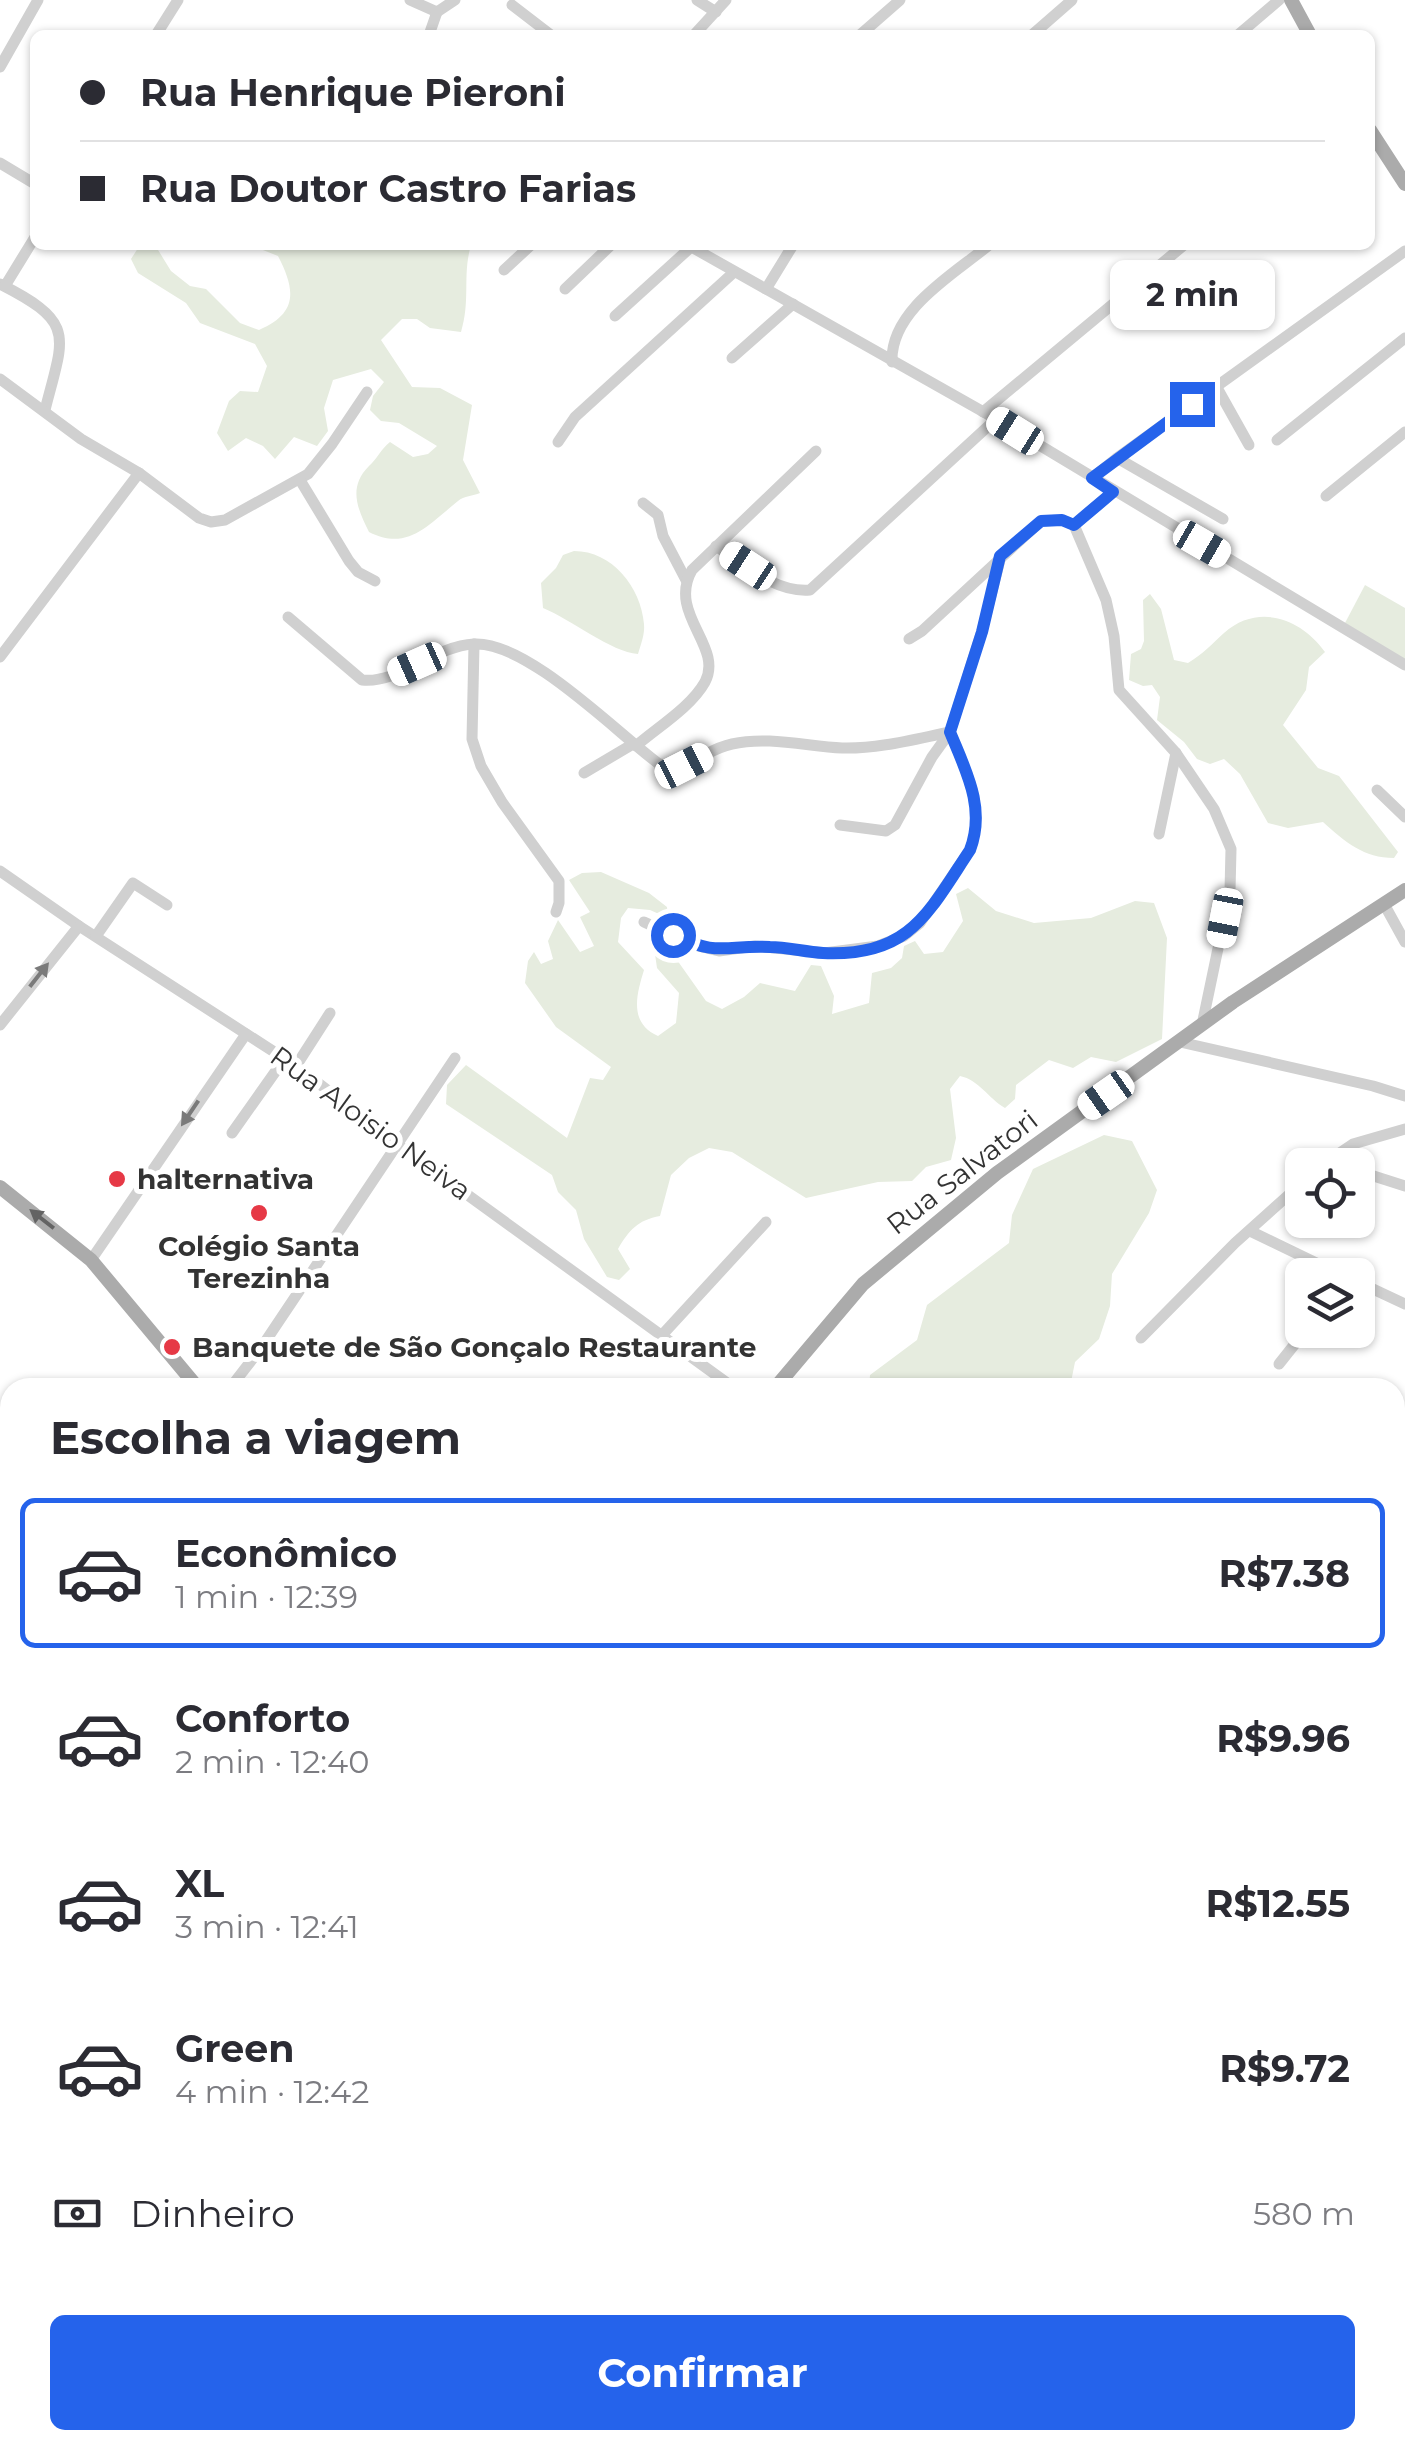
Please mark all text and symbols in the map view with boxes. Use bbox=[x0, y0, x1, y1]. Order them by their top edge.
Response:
text: Rua Henrique Pieroni bbox=[140, 69, 566, 116]
text: Rua Doutor Castro Farias bbox=[140, 165, 636, 212]
callout: 2 min bbox=[1110, 259, 1274, 329]
text: 2 min bbox=[1146, 275, 1239, 314]
route end bbox=[1170, 382, 1215, 427]
car bbox=[982, 402, 1048, 460]
car bbox=[1169, 516, 1235, 572]
car bbox=[715, 537, 781, 595]
car bbox=[383, 638, 451, 690]
car bbox=[650, 739, 718, 793]
car bbox=[1205, 886, 1245, 950]
route start bbox=[651, 913, 696, 958]
one-way arrow bbox=[28, 963, 49, 988]
street label: Rua Aloisio Neiva bbox=[264, 1039, 478, 1207]
car bbox=[1073, 1066, 1139, 1124]
one-way arrow bbox=[181, 1100, 200, 1126]
street label: Rua Salvatori bbox=[880, 1102, 1044, 1242]
map controls bbox=[1285, 1148, 1375, 1348]
button: locate bbox=[1285, 1148, 1375, 1238]
place label: halternativa bbox=[137, 1162, 314, 1196]
marker: halternativa bbox=[106, 1168, 128, 1190]
marker: Colégio Santa Terezinha bbox=[248, 1202, 270, 1224]
one-way arrow bbox=[30, 1209, 56, 1230]
place label: Colégio Santa Terezinha bbox=[158, 1229, 360, 1295]
button: layers bbox=[1285, 1258, 1375, 1348]
place label: Banquete de São Gonçalo Restaurante bbox=[192, 1330, 756, 1364]
marker: Banquete de São Gonçalo Restaurante bbox=[161, 1336, 183, 1358]
text: Escolha a viagem bbox=[50, 1410, 461, 1465]
icon: car bbox=[55, 1528, 145, 1618]
text: Econômico bbox=[175, 1530, 397, 1577]
text: R$7.38 bbox=[1219, 1550, 1350, 1597]
text: 1 min · 12:39 bbox=[175, 1577, 358, 1616]
icon: car bbox=[55, 1693, 145, 1783]
text: Conforto bbox=[175, 1695, 350, 1742]
text: R$9.96 bbox=[1216, 1715, 1350, 1762]
text: 2 min · 12:40 bbox=[175, 1742, 369, 1781]
icon: car bbox=[55, 1858, 145, 1948]
text: XL bbox=[175, 1860, 224, 1907]
text: R$12.55 bbox=[1206, 1880, 1350, 1927]
text: 3 min · 12:41 bbox=[175, 1907, 359, 1946]
icon: car bbox=[55, 2023, 145, 2113]
text: Green bbox=[175, 2025, 295, 2072]
text: R$9.72 bbox=[1219, 2045, 1350, 2092]
text: 4 min · 12:42 bbox=[175, 2072, 369, 2111]
icon: cash bbox=[50, 2186, 105, 2241]
text: Dinheiro bbox=[130, 2190, 295, 2237]
text: 580 m bbox=[1253, 2194, 1355, 2233]
button: Confirmar bbox=[50, 2315, 1355, 2430]

